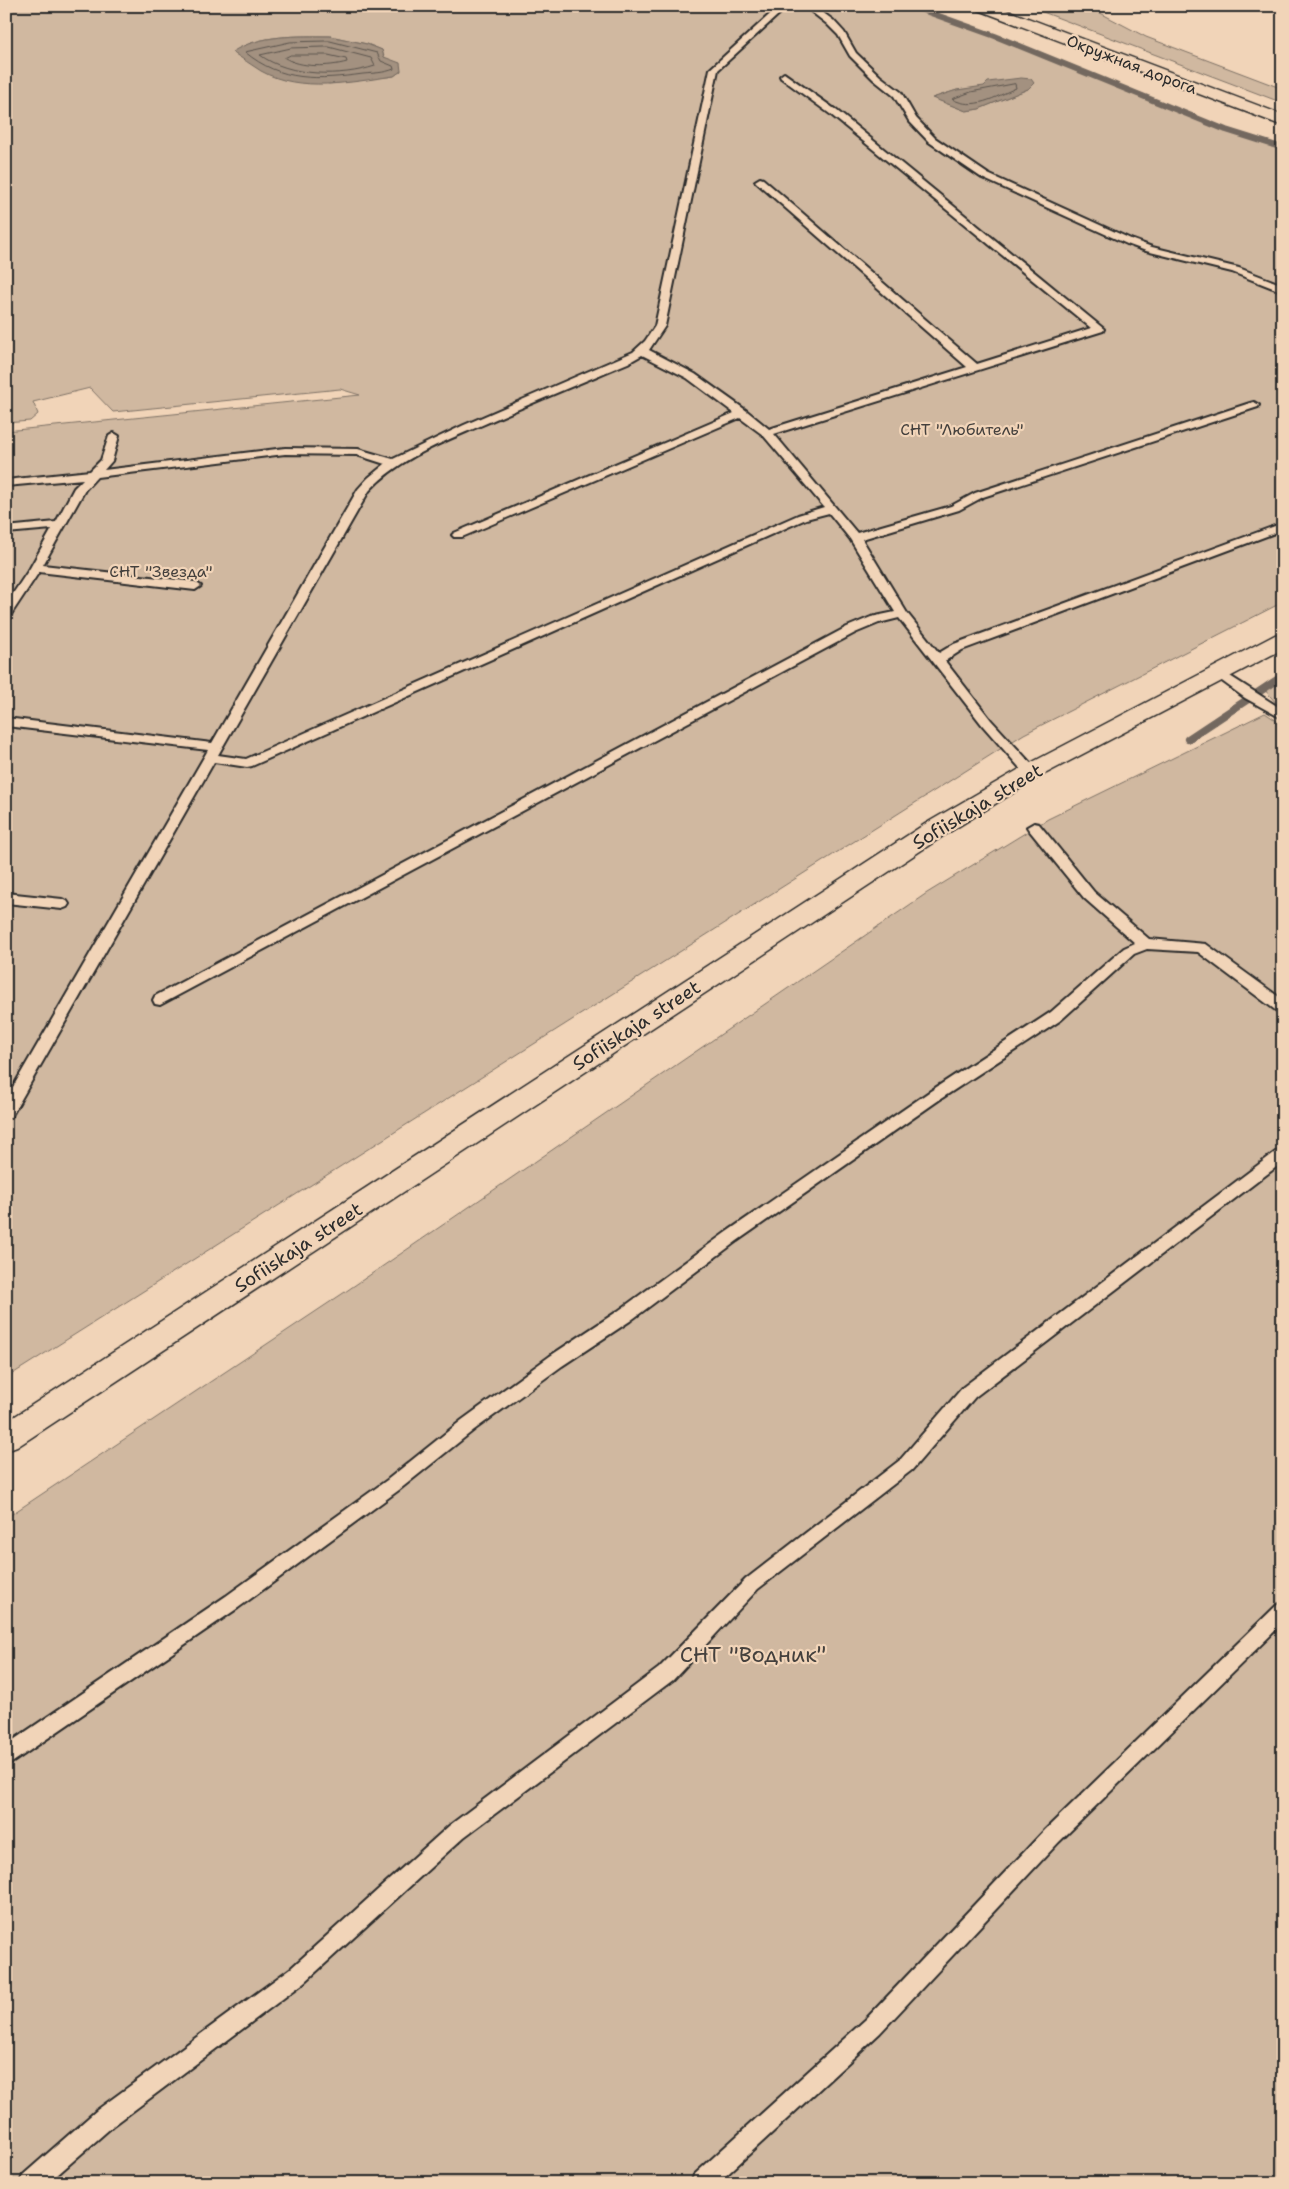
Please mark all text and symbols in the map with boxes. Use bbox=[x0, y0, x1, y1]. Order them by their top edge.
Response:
street label: Окружная дорога bbox=[1064, 30, 1200, 99]
park label: СНТ "Любитель" bbox=[900, 419, 1024, 440]
park label: СНТ "Звезда" bbox=[109, 561, 213, 582]
street label: Sofiiskaja street bbox=[907, 758, 1047, 855]
street label: Sofiiskaja street bbox=[567, 975, 705, 1076]
street label: Sofiiskaja street bbox=[229, 1197, 367, 1298]
park label: СНТ "Водник" bbox=[680, 1640, 826, 1669]

